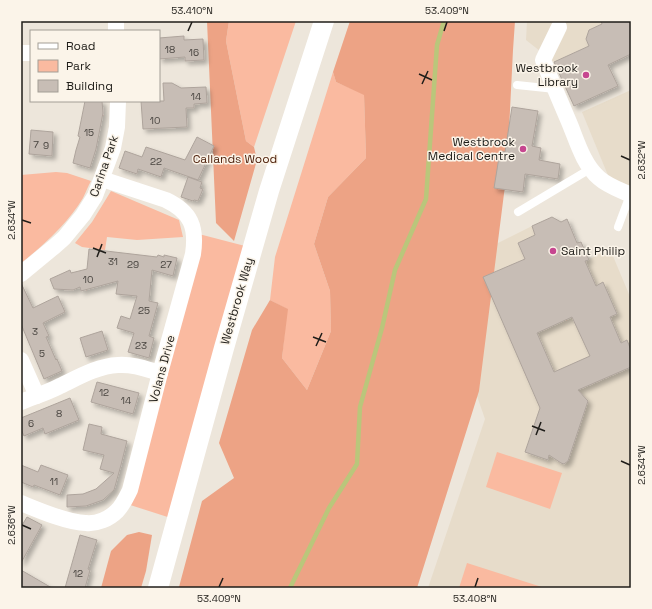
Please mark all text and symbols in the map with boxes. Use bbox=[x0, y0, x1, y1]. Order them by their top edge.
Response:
text: 53.410°N bbox=[171, 4, 213, 17]
text: 53.409°N bbox=[425, 4, 469, 17]
legend bbox=[30, 30, 160, 102]
text: Road bbox=[66, 38, 95, 54]
house number: 18 bbox=[165, 43, 175, 56]
house number: 16 bbox=[189, 46, 199, 59]
text: Park bbox=[66, 58, 91, 74]
place label: Westbrook Library bbox=[516, 60, 579, 90]
marker: Westbrook Library bbox=[581, 70, 591, 80]
text: Building bbox=[66, 78, 113, 94]
house number: 14 bbox=[191, 90, 201, 103]
house number: 10 bbox=[150, 114, 160, 127]
house number: 15 bbox=[84, 126, 94, 139]
street label: Carina Park bbox=[86, 132, 122, 199]
place label: Westbrook Medical Centre bbox=[428, 134, 516, 164]
house number: 7 bbox=[33, 138, 39, 151]
house number: 9 bbox=[43, 139, 49, 152]
text: 2.632°W bbox=[635, 140, 648, 180]
marker: Westbrook Medical Centre bbox=[518, 144, 528, 154]
park label: Callands Wood bbox=[193, 151, 277, 167]
house number: 22 bbox=[150, 155, 162, 168]
text: 2.634°W bbox=[5, 200, 18, 240]
place label: Saint Philip bbox=[561, 243, 625, 259]
marker: Saint Philip bbox=[548, 246, 558, 256]
house number: 31 bbox=[108, 255, 118, 268]
street label: Westbrook Way bbox=[217, 256, 257, 346]
house number: 29 bbox=[127, 258, 139, 271]
house number: 27 bbox=[160, 258, 172, 271]
house number: 10 bbox=[83, 273, 93, 286]
house number: 25 bbox=[138, 304, 150, 317]
house number: 3 bbox=[32, 325, 38, 338]
street label: Volans Drive bbox=[145, 333, 179, 405]
house number: 23 bbox=[135, 339, 147, 352]
house number: 5 bbox=[39, 347, 45, 360]
house number: 12 bbox=[99, 386, 109, 399]
house number: 14 bbox=[121, 394, 131, 407]
house number: 8 bbox=[56, 407, 62, 420]
house number: 6 bbox=[28, 417, 34, 430]
text: 2.634°W bbox=[635, 445, 648, 485]
house number: 11 bbox=[50, 475, 58, 488]
text: 2.636°W bbox=[5, 505, 18, 545]
house number: 12 bbox=[73, 567, 83, 580]
text: 53.409°N bbox=[197, 592, 241, 605]
text: 53.408°N bbox=[453, 592, 497, 605]

